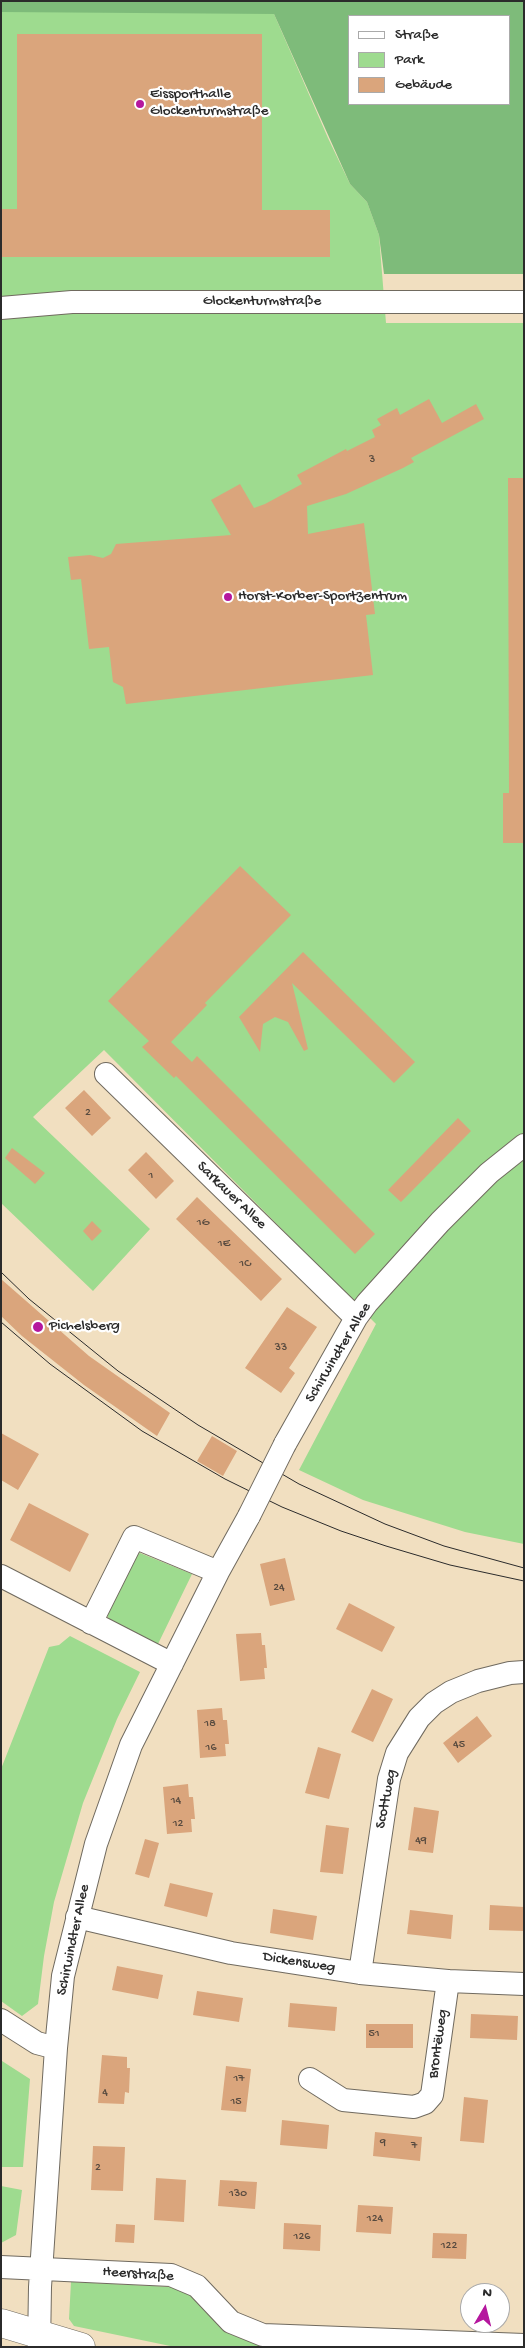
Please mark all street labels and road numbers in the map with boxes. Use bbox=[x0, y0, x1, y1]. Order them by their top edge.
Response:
street label: Glockenturmstraße bbox=[203, 293, 321, 311]
street label: Sarkauer Allee bbox=[192, 1158, 270, 1234]
street label: Schirwindter Allee bbox=[302, 1300, 376, 1406]
street label: Scottweg bbox=[372, 1768, 402, 1830]
street label: Schirwindter Allee bbox=[53, 1883, 95, 1997]
street label: Dickensweg bbox=[261, 1948, 337, 1978]
street label: Brontëweg bbox=[425, 2008, 453, 2080]
street label: Heerstraße bbox=[102, 2264, 174, 2286]

